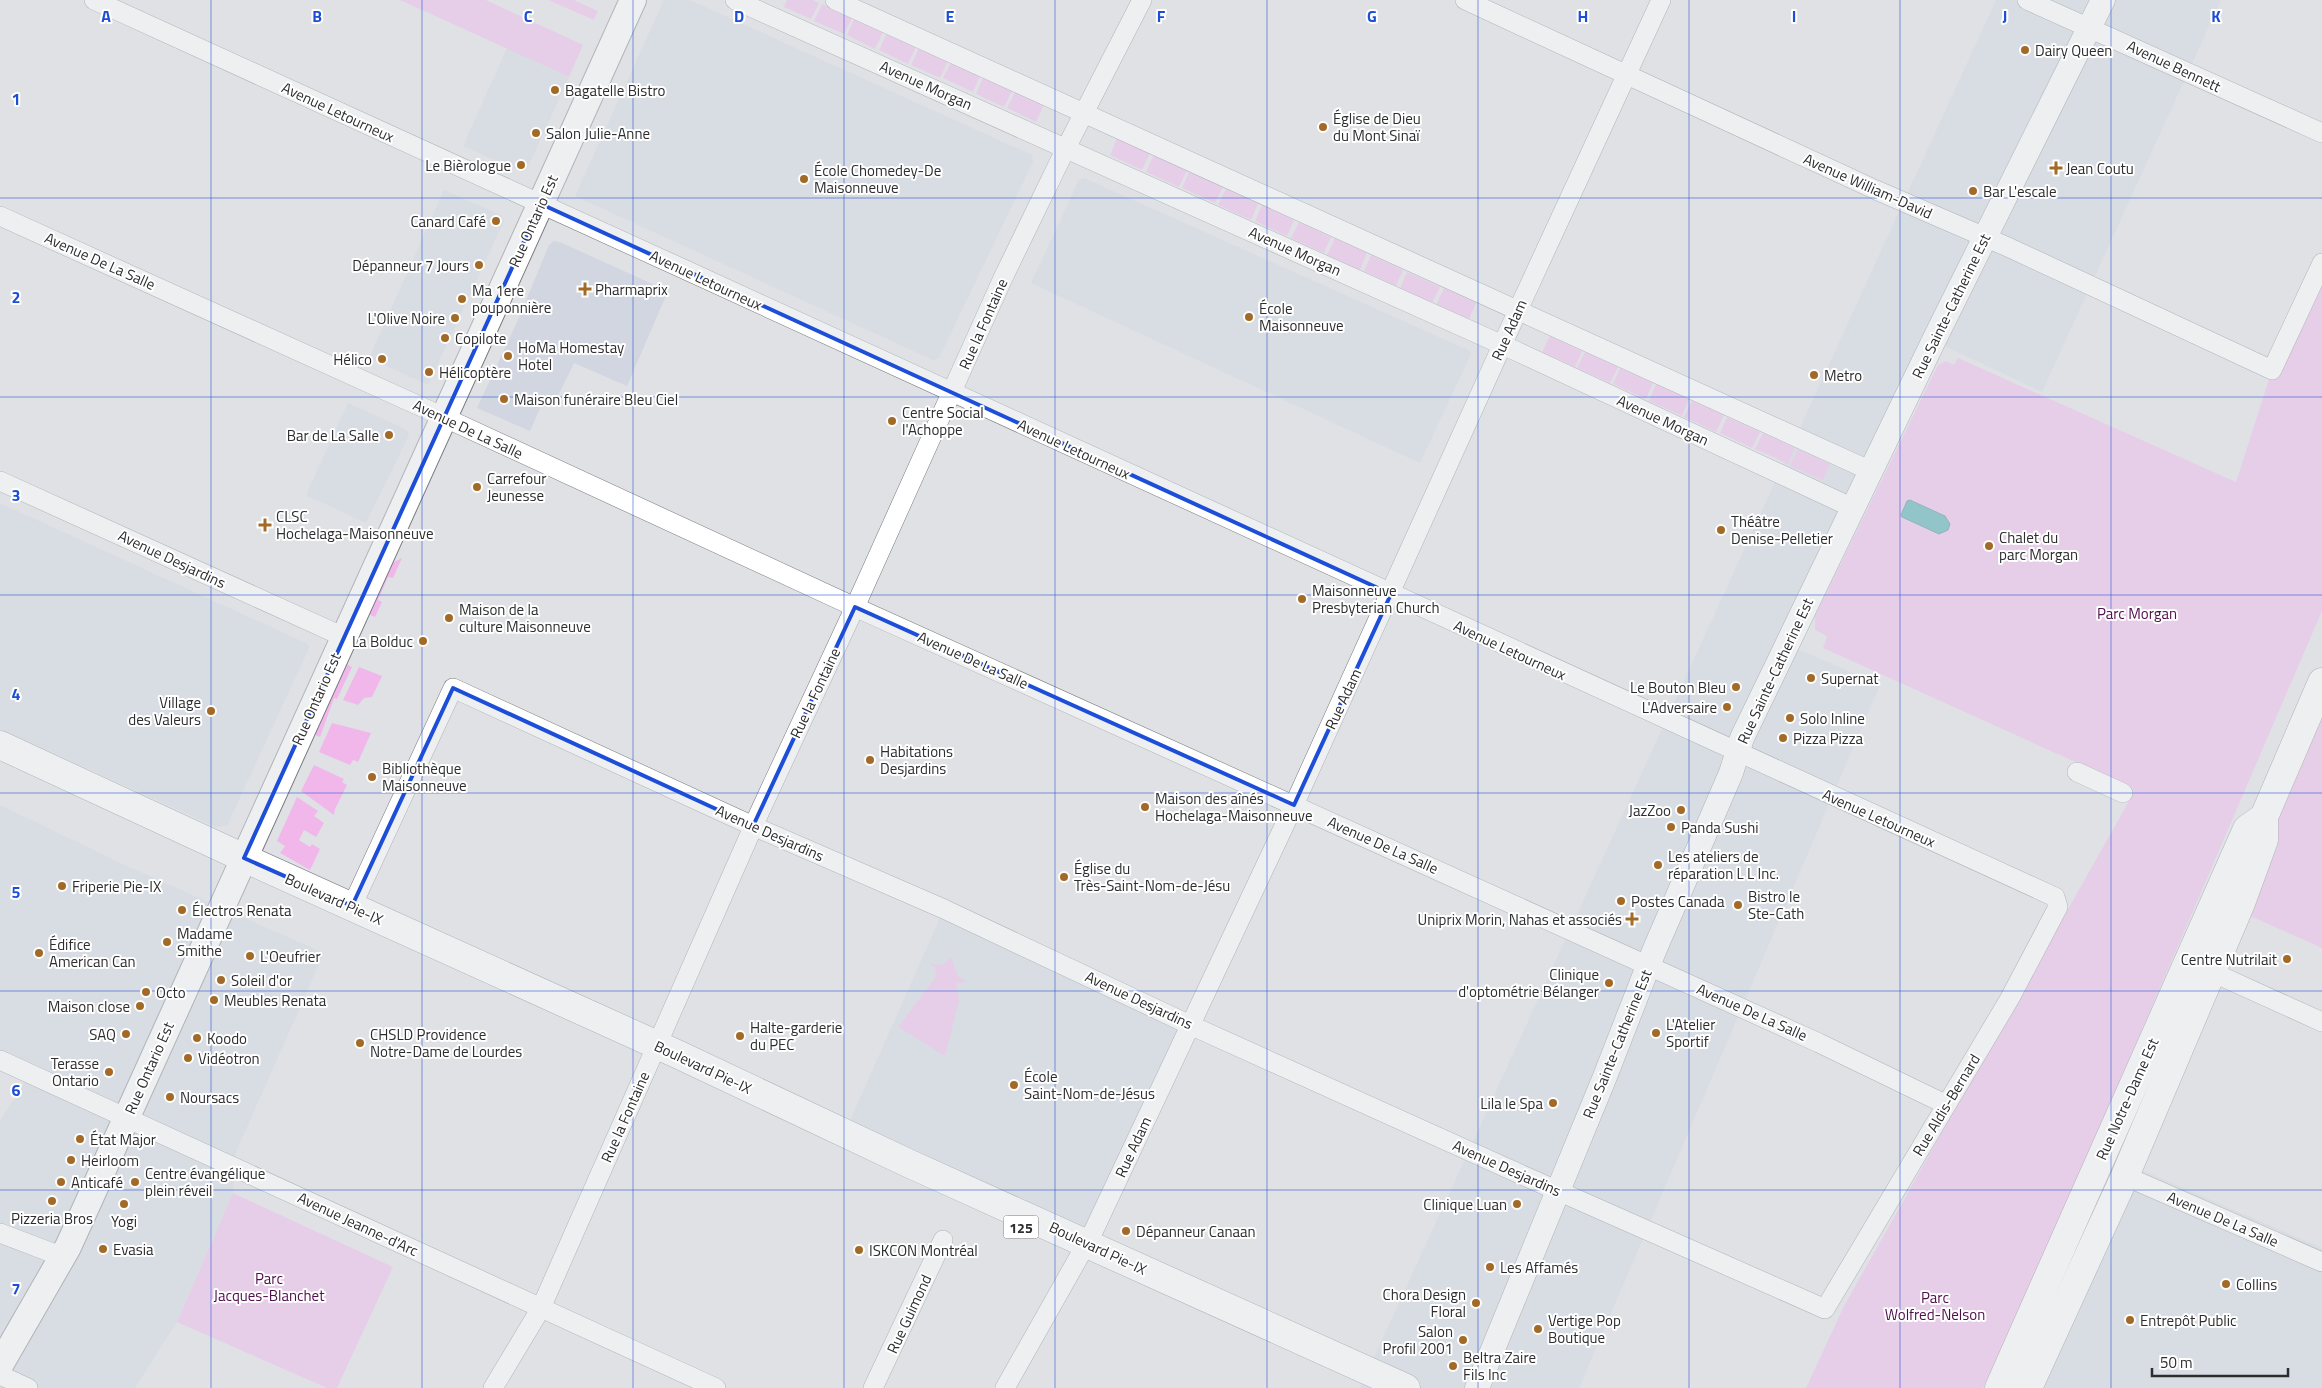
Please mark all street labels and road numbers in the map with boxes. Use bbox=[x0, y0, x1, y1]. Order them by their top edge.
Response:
street label: Avenue Bennett bbox=[2123, 34, 2225, 98]
street label: Avenue Morgan bbox=[876, 54, 976, 116]
street label: Avenue Letourneux bbox=[278, 76, 398, 148]
street label: Avenue William-David bbox=[1800, 147, 1936, 225]
street label: Rue Ontario Est bbox=[502, 170, 564, 271]
street label: Avenue Morgan bbox=[1245, 220, 1345, 282]
street label: Avenue De La Salle bbox=[41, 226, 159, 296]
street label: Rue Sainte-Catherine Est bbox=[1906, 229, 1996, 382]
street label: Avenue Letourneux bbox=[646, 244, 766, 316]
street label: Rue la Fontaine bbox=[953, 275, 1013, 373]
street label: Rue Adam bbox=[1485, 296, 1533, 364]
street label: Avenue Morgan bbox=[1613, 389, 1713, 451]
street label: Avenue De La Salle bbox=[409, 393, 527, 465]
street label: Avenue Letourneux bbox=[1014, 413, 1134, 485]
street label: Avenue Desjardins bbox=[114, 524, 230, 594]
street label: Rue Sainte-Catherine Est bbox=[1731, 593, 1819, 748]
street label: Avenue Letourneux bbox=[1450, 614, 1570, 686]
street label: Avenue De La Salle bbox=[914, 625, 1032, 695]
street label: Rue la Fontaine bbox=[784, 644, 846, 742]
street label: Rue Ontario Est bbox=[285, 648, 347, 749]
street label: Rue Adam bbox=[1319, 665, 1367, 733]
street label: Avenue Letourneux bbox=[1819, 783, 1939, 853]
street label: Avenue Desjardins bbox=[712, 799, 828, 867]
street label: Avenue De La Salle bbox=[1324, 810, 1442, 880]
street label: Boulevard Pie-IX bbox=[281, 867, 387, 931]
street label: Avenue Desjardins bbox=[1081, 965, 1197, 1035]
street label: Rue Sainte-Catherine Est bbox=[1577, 965, 1658, 1122]
street label: Avenue De La Salle bbox=[1693, 977, 1811, 1047]
street label: Rue Ontario Est bbox=[118, 1017, 180, 1118]
street label: Boulevard Pie-IX bbox=[650, 1034, 756, 1100]
street label: Rue Notre-Dame Est bbox=[2090, 1034, 2165, 1164]
street label: Rue Aldis-Bernard bbox=[1906, 1050, 1986, 1160]
street label: Rue la Fontaine bbox=[595, 1068, 655, 1166]
street label: Rue Adam bbox=[1109, 1113, 1157, 1181]
street label: Avenue Desjardins bbox=[1449, 1134, 1565, 1202]
street label: Avenue De La Salle bbox=[2164, 1185, 2282, 1253]
street label: Avenue Jeanne-d'Arc bbox=[294, 1186, 422, 1262]
street label: Boulevard Pie-IX bbox=[1045, 1215, 1151, 1281]
road number: 125 bbox=[1004, 1216, 1038, 1238]
street label: Rue Guimond bbox=[881, 1271, 937, 1357]

